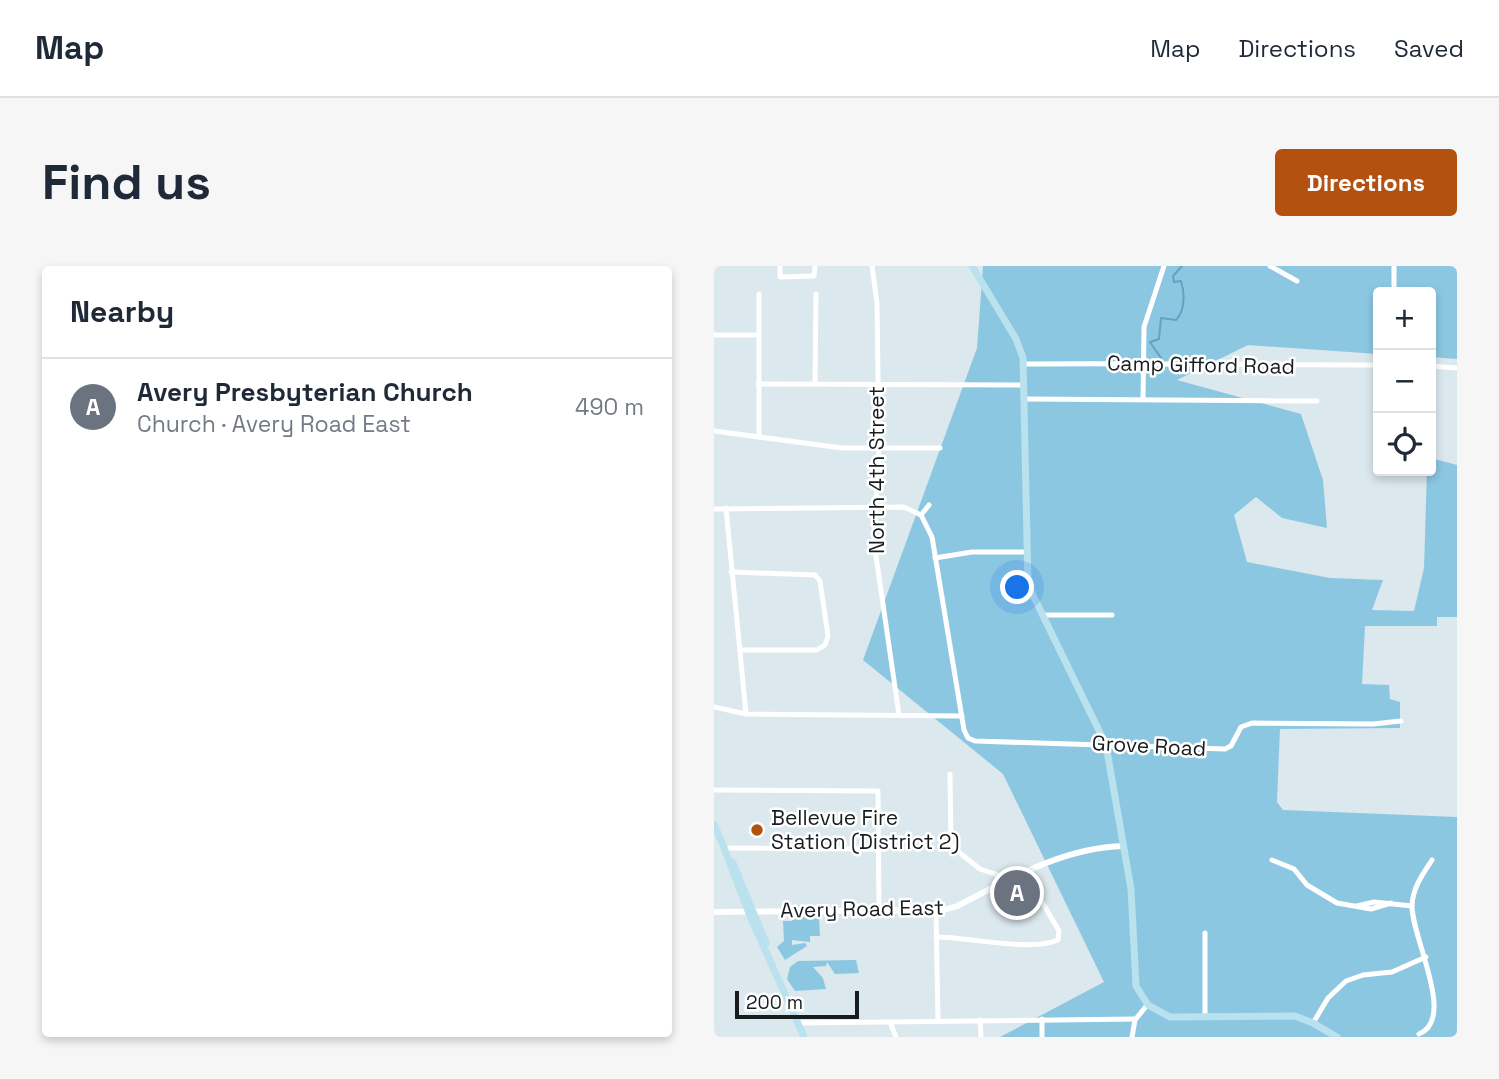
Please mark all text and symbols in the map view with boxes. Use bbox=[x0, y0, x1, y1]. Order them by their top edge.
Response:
text: Map bbox=[35, 27, 104, 69]
text: Map bbox=[1150, 33, 1200, 64]
text: Directions bbox=[1238, 33, 1356, 64]
text: Saved bbox=[1394, 33, 1464, 64]
button: Directions bbox=[1275, 149, 1457, 216]
text: Find us bbox=[42, 151, 211, 213]
map controls bbox=[1373, 287, 1436, 476]
button: + bbox=[1373, 287, 1436, 350]
text: Nearby bbox=[70, 292, 174, 331]
street label: Camp Gifford Road bbox=[1107, 349, 1295, 380]
button: − bbox=[1373, 350, 1436, 413]
text: Avery Presbyterian Church bbox=[137, 375, 473, 409]
street label: North 4th Street bbox=[863, 386, 890, 554]
text: A bbox=[86, 392, 100, 422]
text: 490 m bbox=[575, 392, 644, 422]
text: Church · Avery Road East bbox=[137, 409, 411, 439]
button: locate bbox=[1373, 413, 1436, 476]
your location bbox=[1000, 570, 1034, 604]
street label: Grove Road bbox=[1091, 729, 1207, 762]
place label: Bellevue Fire Station (District 2) bbox=[771, 804, 959, 855]
marker: Bellevue Fire Station (District 2) bbox=[749, 822, 765, 838]
pin: A bbox=[994, 867, 1040, 919]
street label: Avery Road East bbox=[780, 894, 944, 923]
scale bar bbox=[735, 988, 859, 1020]
text: 200 m bbox=[746, 990, 803, 1015]

